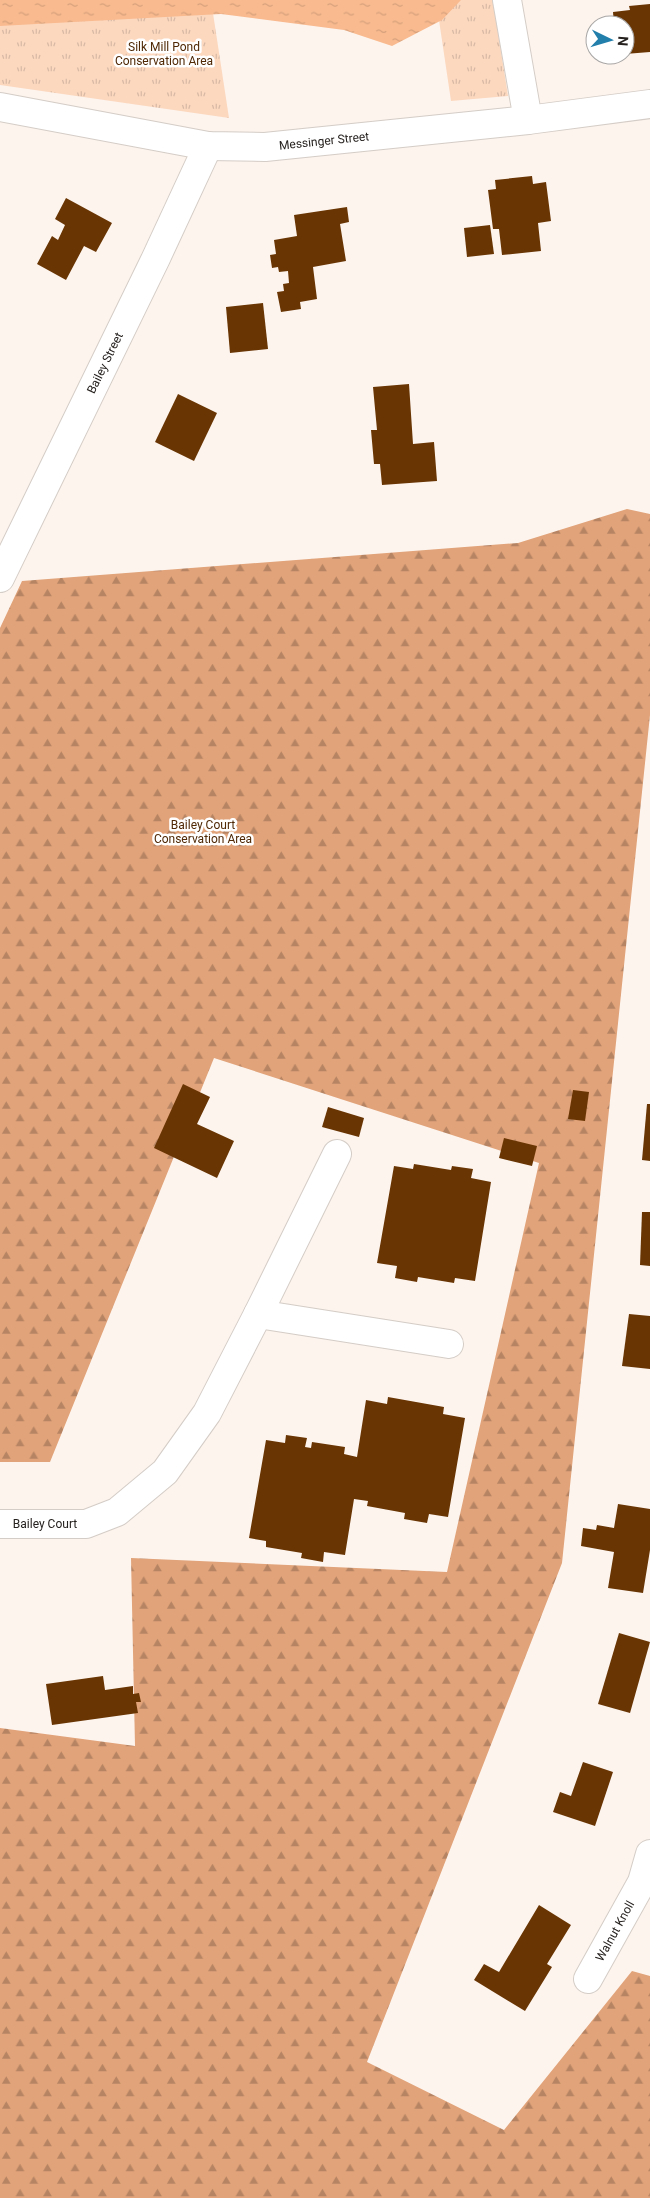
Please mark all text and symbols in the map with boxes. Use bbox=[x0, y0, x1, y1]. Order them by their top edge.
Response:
north arrow bbox=[585, 15, 635, 65]
text: N bbox=[615, 36, 631, 47]
park label: Silk Mill Pond Conservation Area bbox=[115, 40, 213, 68]
street label: Messinger Street bbox=[278, 129, 370, 153]
street label: Bailey Street bbox=[84, 330, 126, 396]
park label: Bailey Court Conservation Area bbox=[154, 818, 252, 846]
street label: Bailey Court bbox=[13, 1517, 77, 1531]
street label: Walnut Knoll bbox=[593, 1898, 637, 1964]

